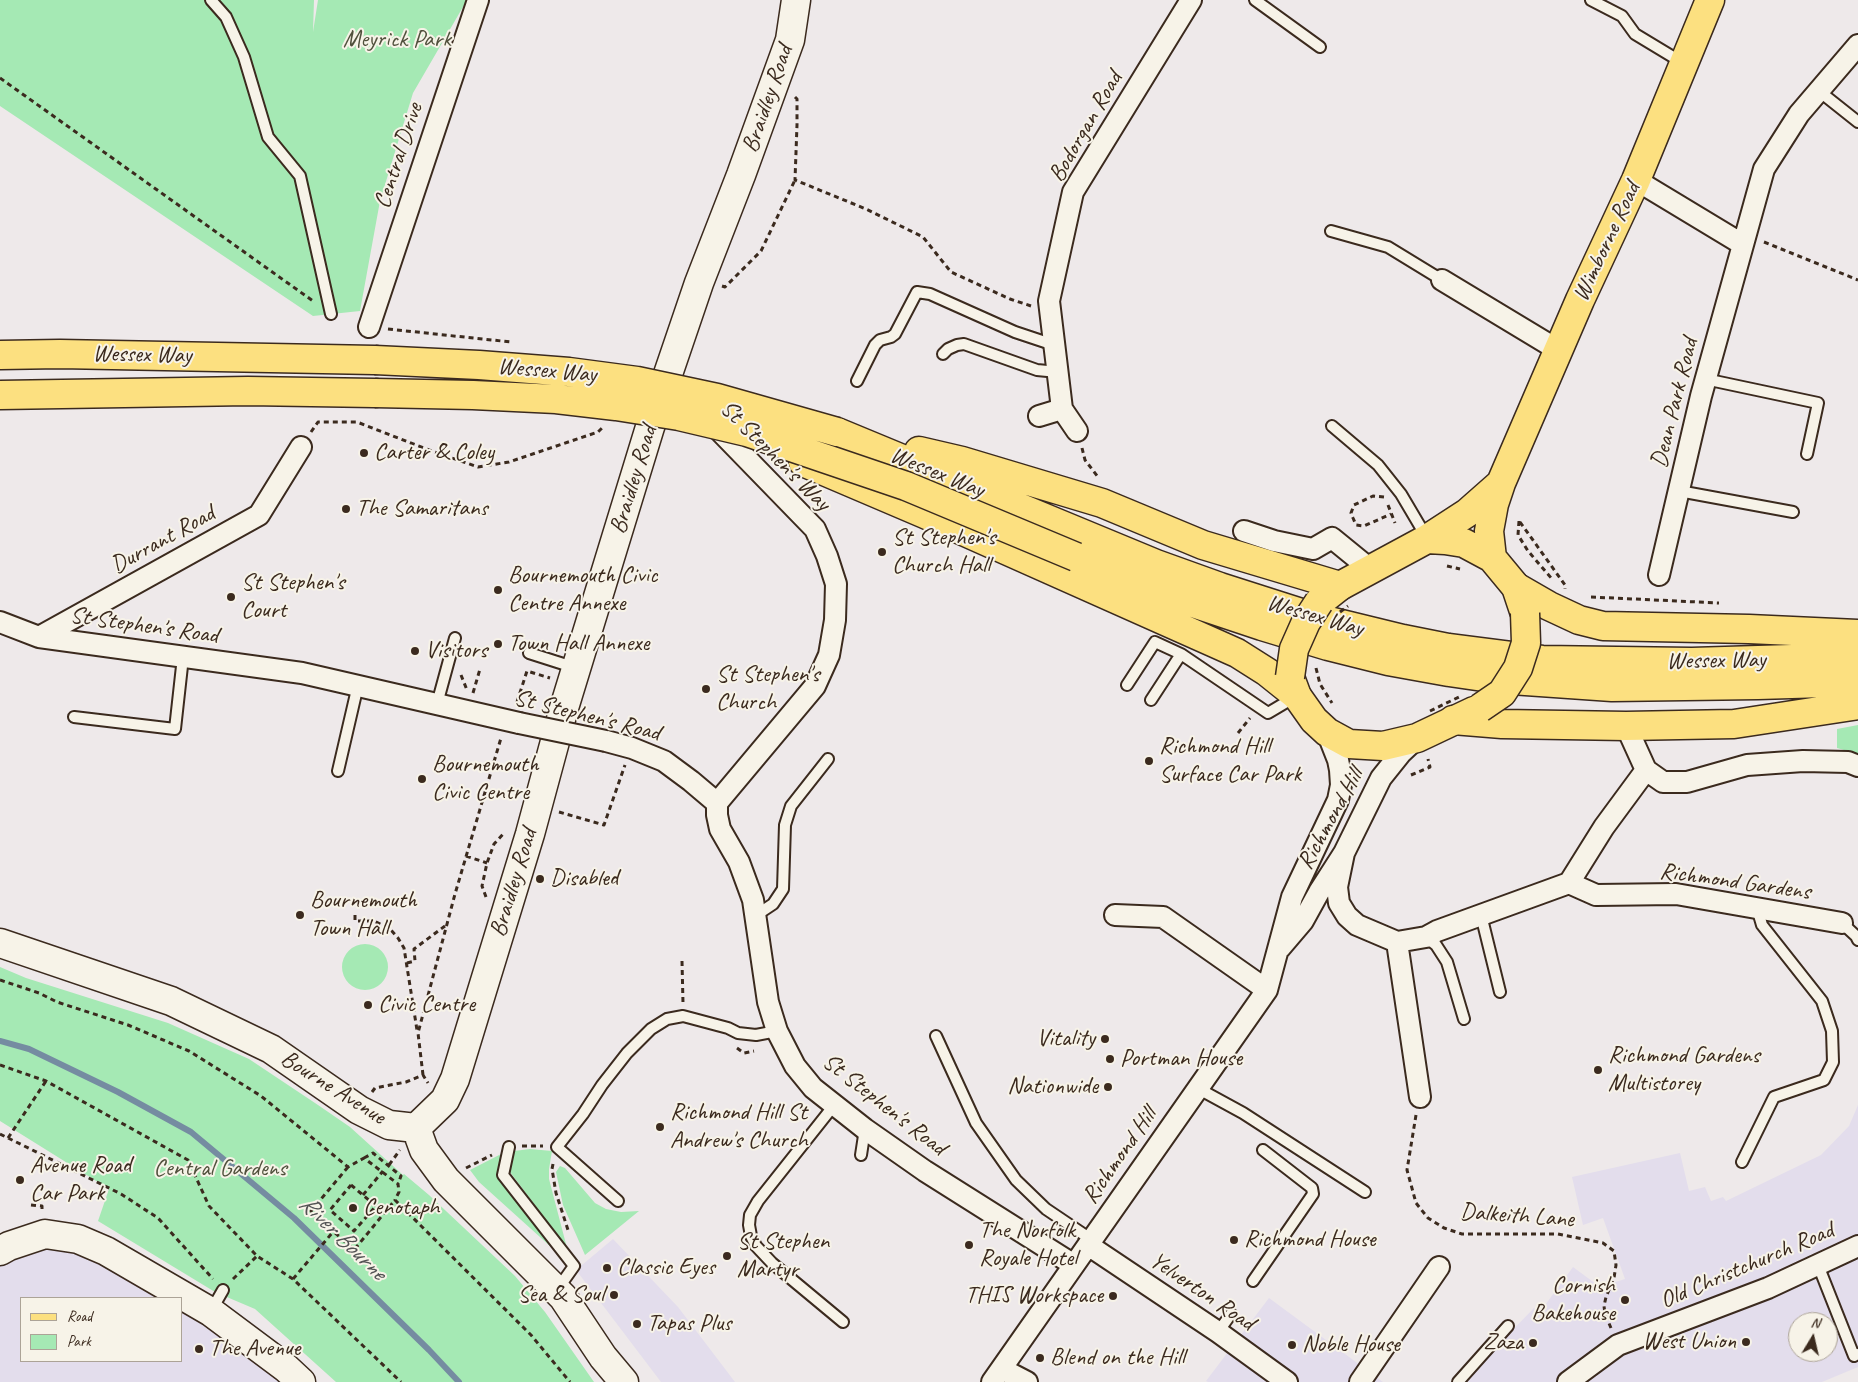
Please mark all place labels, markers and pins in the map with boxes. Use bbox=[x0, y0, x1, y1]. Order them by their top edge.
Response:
place label: Carter & Coley bbox=[374, 439, 494, 467]
marker: Carter & Coley bbox=[358, 447, 370, 459]
place label: The Samaritans bbox=[356, 495, 488, 523]
marker: The Samaritans bbox=[340, 503, 352, 515]
place label: St Stephen's Church Hall bbox=[892, 524, 995, 580]
marker: St Stephen's Church Hall bbox=[876, 546, 888, 558]
place label: Bournemouth Civic Centre Annexe bbox=[508, 562, 657, 618]
place label: St Stephen's Court bbox=[241, 569, 344, 625]
marker: Bournemouth Civic Centre Annexe bbox=[492, 584, 504, 596]
marker: St Stephen's Court bbox=[225, 591, 237, 603]
place label: Town Hall Annexe bbox=[508, 630, 649, 658]
place label: Visitors bbox=[425, 637, 487, 665]
marker: Town Hall Annexe bbox=[492, 638, 504, 650]
marker: Visitors bbox=[409, 645, 421, 657]
place label: St Stephen's Church bbox=[716, 661, 819, 717]
marker: St Stephen's Church bbox=[700, 683, 712, 695]
place label: Richmond Hill Surface Car Park bbox=[1159, 733, 1301, 789]
place label: Bournemouth Civic Centre bbox=[432, 751, 539, 807]
marker: Richmond Hill Surface Car Park bbox=[1143, 755, 1155, 767]
marker: Bournemouth Civic Centre bbox=[416, 773, 428, 785]
place label: Disabled bbox=[550, 865, 618, 893]
marker: Disabled bbox=[534, 873, 546, 885]
place label: Bournemouth Town Hall bbox=[310, 887, 417, 943]
marker: Bournemouth Town Hall bbox=[294, 909, 306, 921]
place label: Civic Centre bbox=[378, 991, 475, 1019]
marker: Civic Centre bbox=[362, 999, 374, 1011]
place label: Vitality bbox=[1037, 1025, 1095, 1053]
marker: Vitality bbox=[1099, 1033, 1111, 1045]
place label: Richmond Gardens Multistorey bbox=[1608, 1042, 1760, 1098]
place label: Portman House bbox=[1120, 1045, 1242, 1073]
marker: Portman House bbox=[1104, 1053, 1116, 1065]
marker: Richmond Gardens Multistorey bbox=[1592, 1064, 1604, 1076]
place label: Nationwide bbox=[1007, 1073, 1098, 1101]
marker: Nationwide bbox=[1102, 1081, 1114, 1093]
place label: Richmond Hill St Andrew's Church bbox=[670, 1099, 808, 1155]
marker: Richmond Hill St Andrew's Church bbox=[654, 1121, 666, 1133]
place label: Avenue Road Car Park bbox=[30, 1152, 131, 1208]
marker: Avenue Road Car Park bbox=[14, 1174, 26, 1186]
place label: Cenotaph bbox=[363, 1194, 439, 1222]
marker: Cenotaph bbox=[347, 1202, 359, 1214]
place label: The Norfolk Royale Hotel bbox=[979, 1217, 1077, 1273]
place label: Richmond House bbox=[1244, 1226, 1376, 1254]
place label: St Stephen Martyr bbox=[737, 1228, 829, 1284]
marker: Richmond House bbox=[1228, 1234, 1240, 1246]
marker: The Norfolk Royale Hotel bbox=[963, 1239, 975, 1251]
marker: St Stephen Martyr bbox=[721, 1250, 733, 1262]
place label: Classic Eyes bbox=[617, 1254, 715, 1282]
marker: Classic Eyes bbox=[601, 1262, 613, 1274]
place label: Cornish Bakehouse bbox=[1531, 1272, 1615, 1328]
place label: Sea & Soul bbox=[517, 1281, 604, 1309]
place label: THIS Workspace bbox=[965, 1282, 1103, 1310]
marker: Sea & Soul bbox=[608, 1289, 620, 1301]
marker: THIS Workspace bbox=[1107, 1290, 1119, 1302]
marker: Cornish Bakehouse bbox=[1619, 1294, 1631, 1306]
place label: Tapas Plus bbox=[647, 1310, 732, 1338]
marker: Tapas Plus bbox=[631, 1318, 643, 1330]
place label: West Union bbox=[1643, 1328, 1736, 1356]
place label: Zaza bbox=[1483, 1329, 1523, 1357]
place label: Noble House bbox=[1302, 1331, 1400, 1359]
place label: The Avenue bbox=[209, 1335, 300, 1363]
marker: West Union bbox=[1740, 1336, 1752, 1348]
marker: Zaza bbox=[1527, 1337, 1539, 1349]
marker: Noble House bbox=[1286, 1339, 1298, 1351]
marker: The Avenue bbox=[193, 1343, 205, 1355]
place label: Blend on the Hill bbox=[1050, 1344, 1184, 1372]
marker: Blend on the Hill bbox=[1034, 1352, 1046, 1364]

